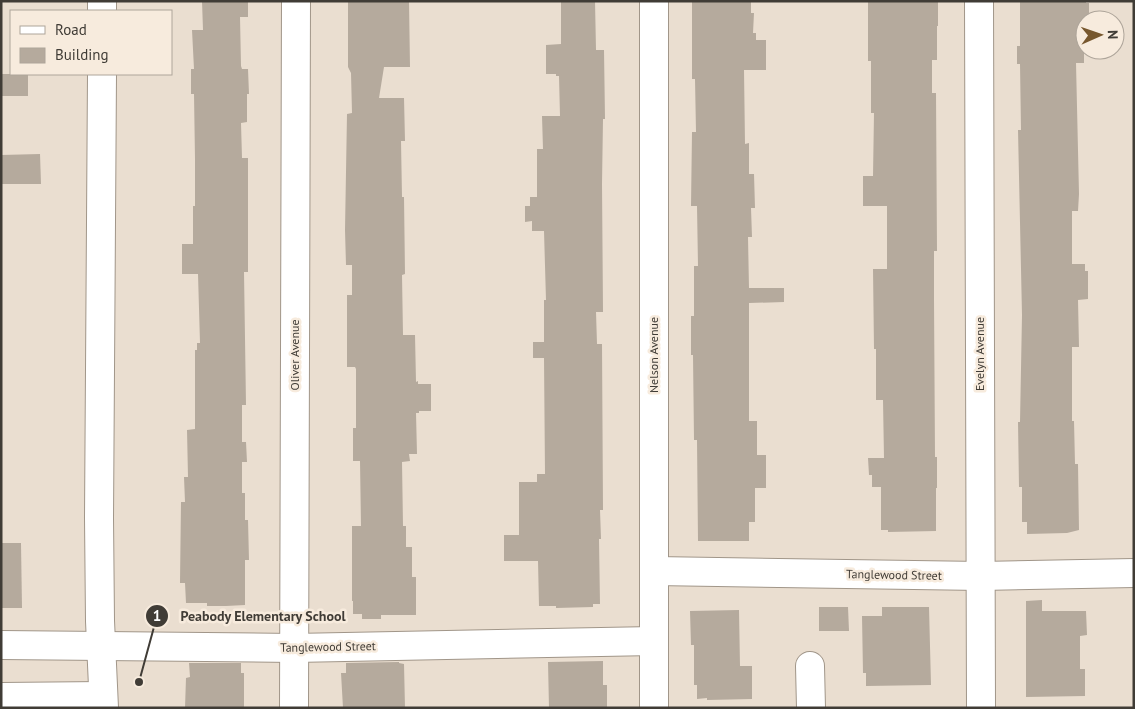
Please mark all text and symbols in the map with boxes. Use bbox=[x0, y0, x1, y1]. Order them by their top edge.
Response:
legend bbox=[10, 10, 172, 75]
north arrow bbox=[1075, 10, 1125, 60]
text: Road bbox=[55, 20, 87, 39]
text: N bbox=[1104, 30, 1122, 39]
text: Building bbox=[55, 45, 109, 64]
street label: Nelson Avenue bbox=[646, 317, 661, 393]
street label: Evelyn Avenue bbox=[972, 317, 987, 391]
street label: Oliver Avenue bbox=[287, 319, 302, 391]
street label: Tanglewood Street bbox=[846, 566, 942, 583]
callout: Peabody Elementary School bbox=[145, 601, 356, 630]
text: 1 bbox=[153, 606, 161, 625]
text: Peabody Elementary School bbox=[180, 607, 346, 625]
street label: Tanglewood Street bbox=[280, 638, 376, 655]

